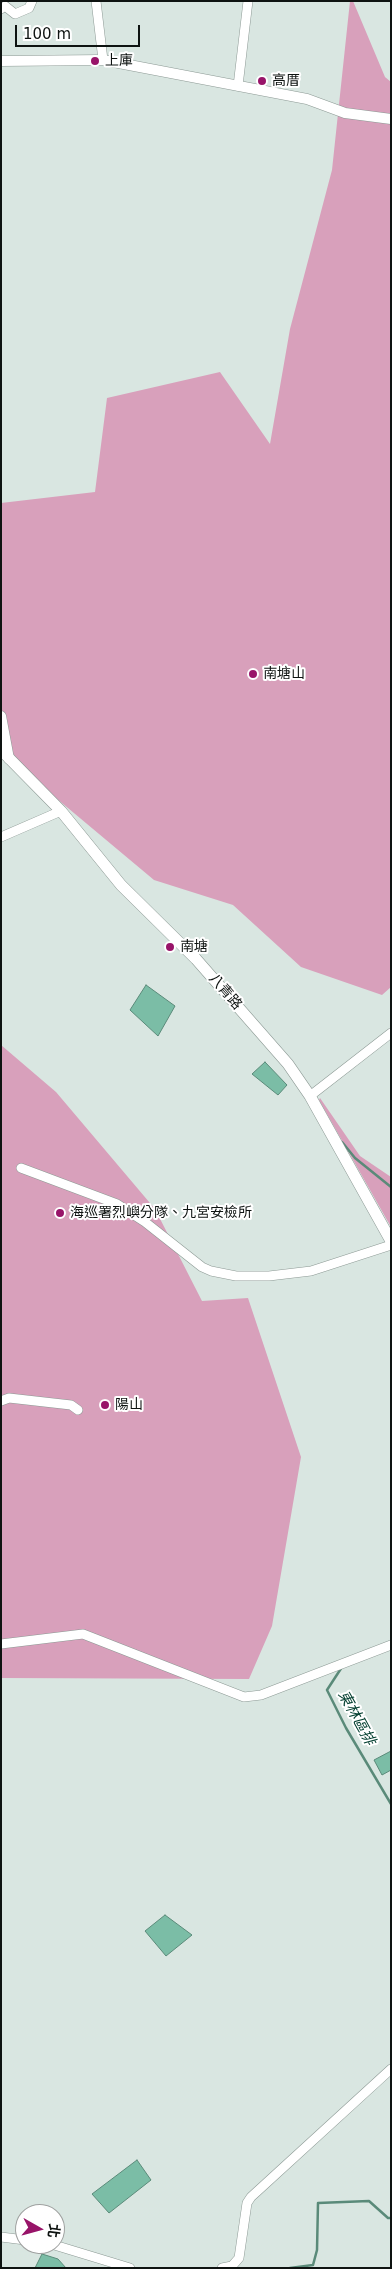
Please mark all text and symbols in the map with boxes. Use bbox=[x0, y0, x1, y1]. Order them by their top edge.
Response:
scale bar bbox=[18, 15, 142, 47]
text: 100 m bbox=[23, 25, 71, 43]
place label: 上庫 bbox=[105, 53, 133, 69]
marker: 上庫 bbox=[89, 55, 101, 67]
place label: 高厝 bbox=[272, 73, 300, 89]
marker: 高厝 bbox=[256, 75, 268, 87]
place label: 南塘山 bbox=[263, 666, 305, 682]
marker: 南塘山 bbox=[247, 668, 259, 680]
place label: 南塘 bbox=[180, 939, 208, 955]
marker: 南塘 bbox=[164, 941, 176, 953]
street label: 八青路 bbox=[205, 971, 245, 1013]
place label: 海巡署烈嶼分隊、九宮安檢所 bbox=[70, 1205, 252, 1221]
marker: 海巡署烈嶼分隊、九宮安檢所 bbox=[54, 1207, 66, 1219]
place label: 陽山 bbox=[115, 1397, 143, 1413]
marker: 陽山 bbox=[99, 1399, 111, 1411]
water label: 東林區排 bbox=[334, 1687, 378, 1749]
north arrow bbox=[15, 2204, 65, 2254]
text: 北 bbox=[45, 2223, 63, 2239]

